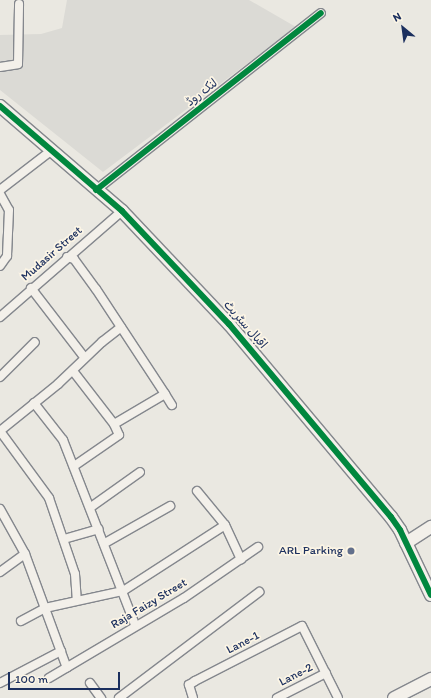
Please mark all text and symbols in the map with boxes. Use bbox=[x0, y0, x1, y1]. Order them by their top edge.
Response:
north arrow bbox=[383, 8, 423, 48]
text: N bbox=[391, 10, 403, 25]
street label: لنک روڈ bbox=[183, 76, 221, 110]
street label: Mudasir Street bbox=[19, 224, 85, 284]
street label: اقبال سٹریٹ bbox=[220, 298, 270, 352]
place label: ARL Parking bbox=[280, 544, 343, 558]
marker: ARL Parking bbox=[346, 546, 356, 556]
street label: Raja Faizy Street bbox=[109, 576, 189, 632]
street label: Lane-1 bbox=[224, 629, 262, 657]
street label: Lane-2 bbox=[277, 660, 315, 690]
scale bar bbox=[10, 664, 122, 690]
text: 100 m bbox=[15, 672, 48, 686]

